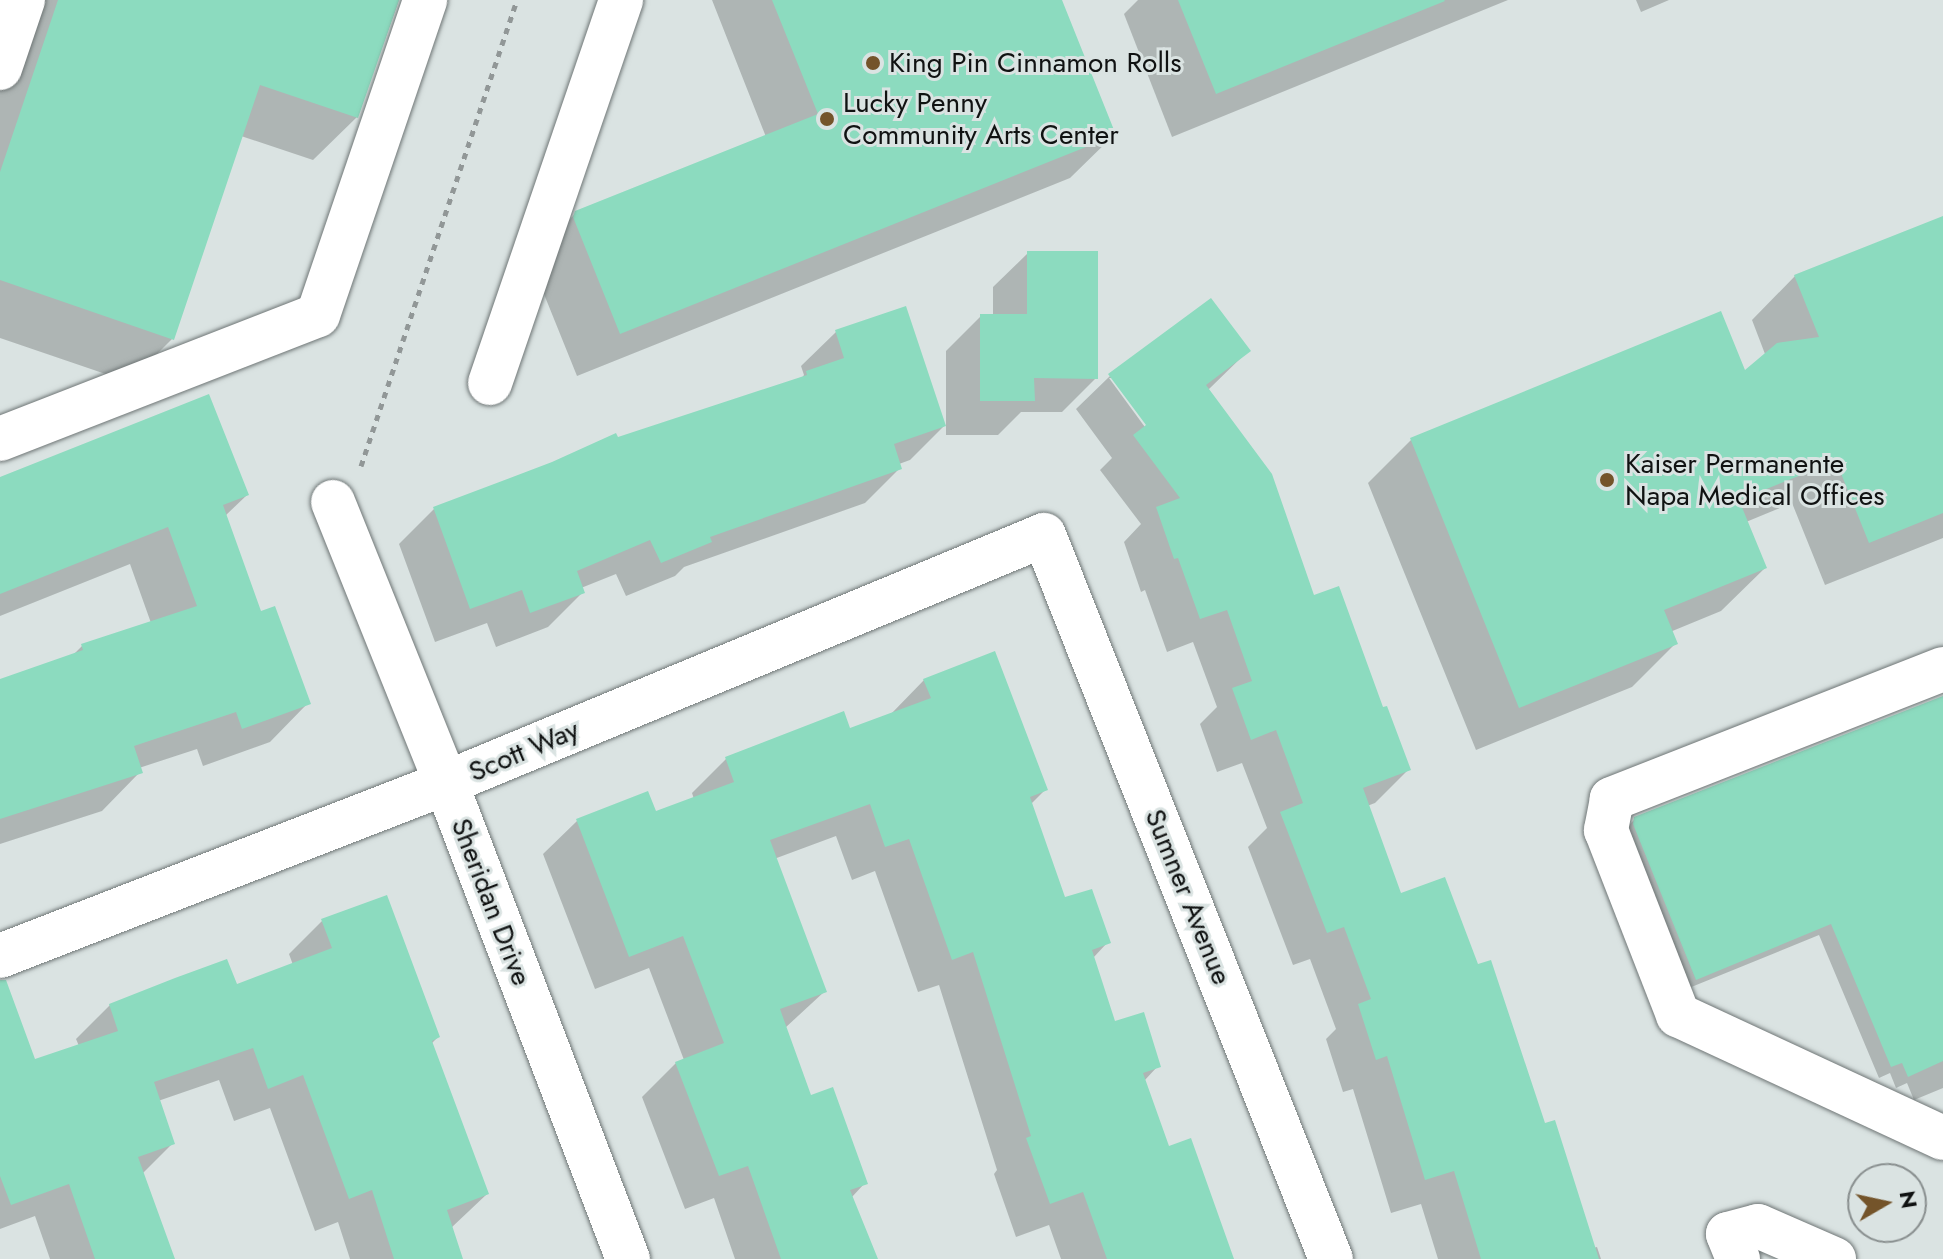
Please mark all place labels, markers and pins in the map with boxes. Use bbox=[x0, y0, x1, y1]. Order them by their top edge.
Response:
place label: King Pin Cinnamon Rolls bbox=[889, 46, 1182, 80]
marker: King Pin Cinnamon Rolls bbox=[864, 54, 882, 72]
place label: Lucky Penny Community Arts Center bbox=[843, 86, 1119, 152]
marker: Lucky Penny Community Arts Center bbox=[818, 110, 836, 128]
place label: Kaiser Permanente Napa Medical Offices bbox=[1625, 447, 1885, 513]
marker: Kaiser Permanente Napa Medical Offices bbox=[1596, 469, 1618, 491]

